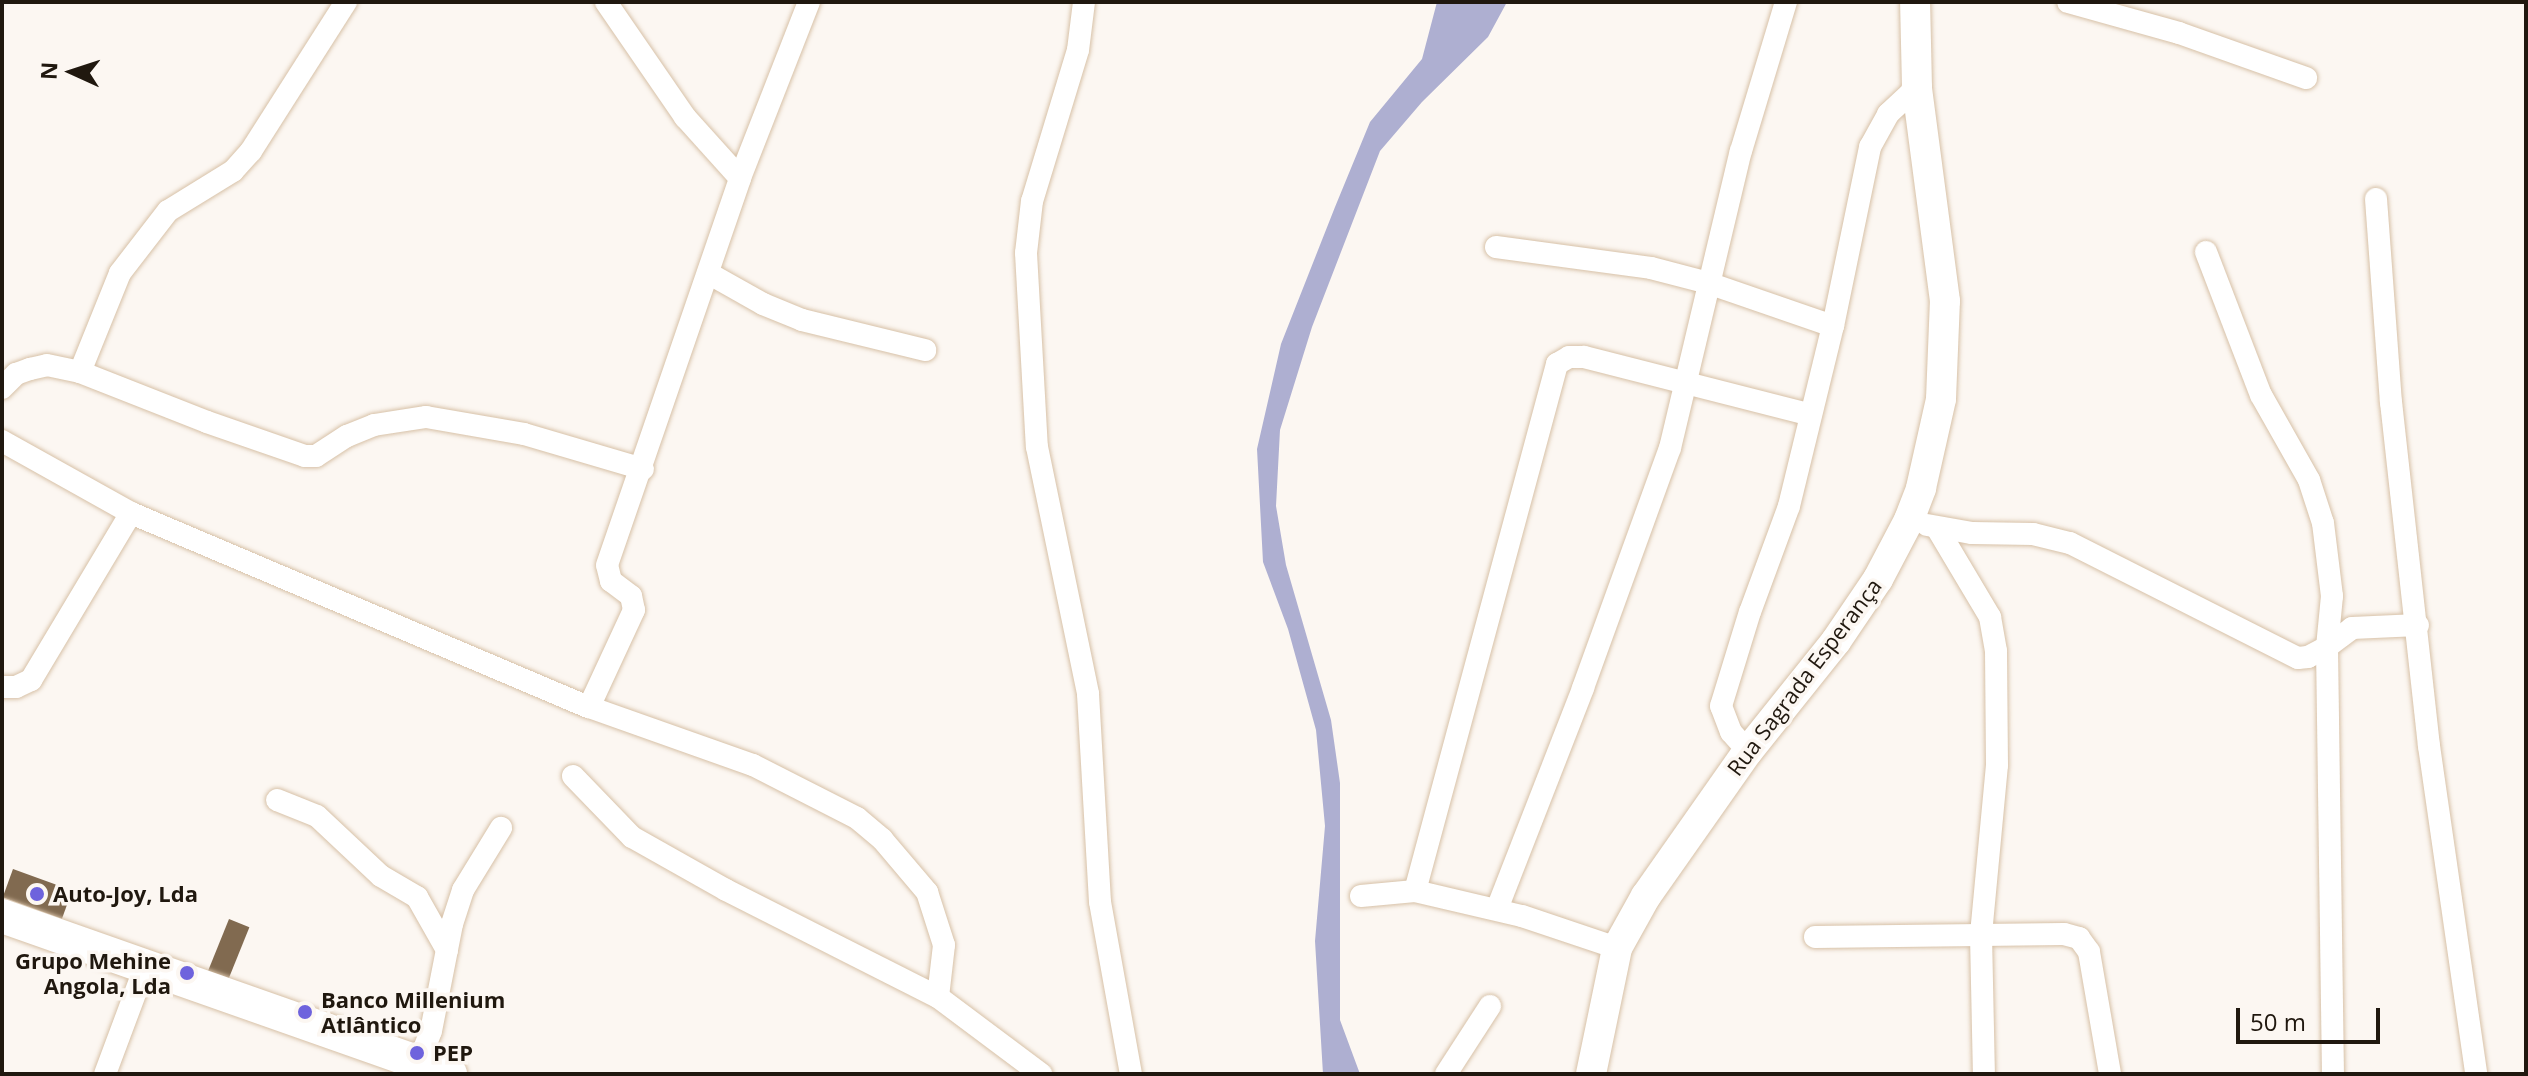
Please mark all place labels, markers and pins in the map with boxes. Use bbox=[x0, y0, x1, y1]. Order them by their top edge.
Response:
place label: Auto-Joy, Lda bbox=[53, 881, 198, 907]
marker: Auto-Joy, Lda bbox=[28, 885, 46, 903]
place label: Grupo Mehine Angola, Lda bbox=[15, 947, 171, 998]
marker: Grupo Mehine Angola, Lda bbox=[178, 964, 196, 982]
place label: Banco Millenium Atlântico bbox=[321, 986, 505, 1038]
marker: Banco Millenium Atlântico bbox=[296, 1003, 314, 1021]
place label: PEP bbox=[433, 1040, 473, 1066]
marker: PEP bbox=[408, 1044, 426, 1062]

